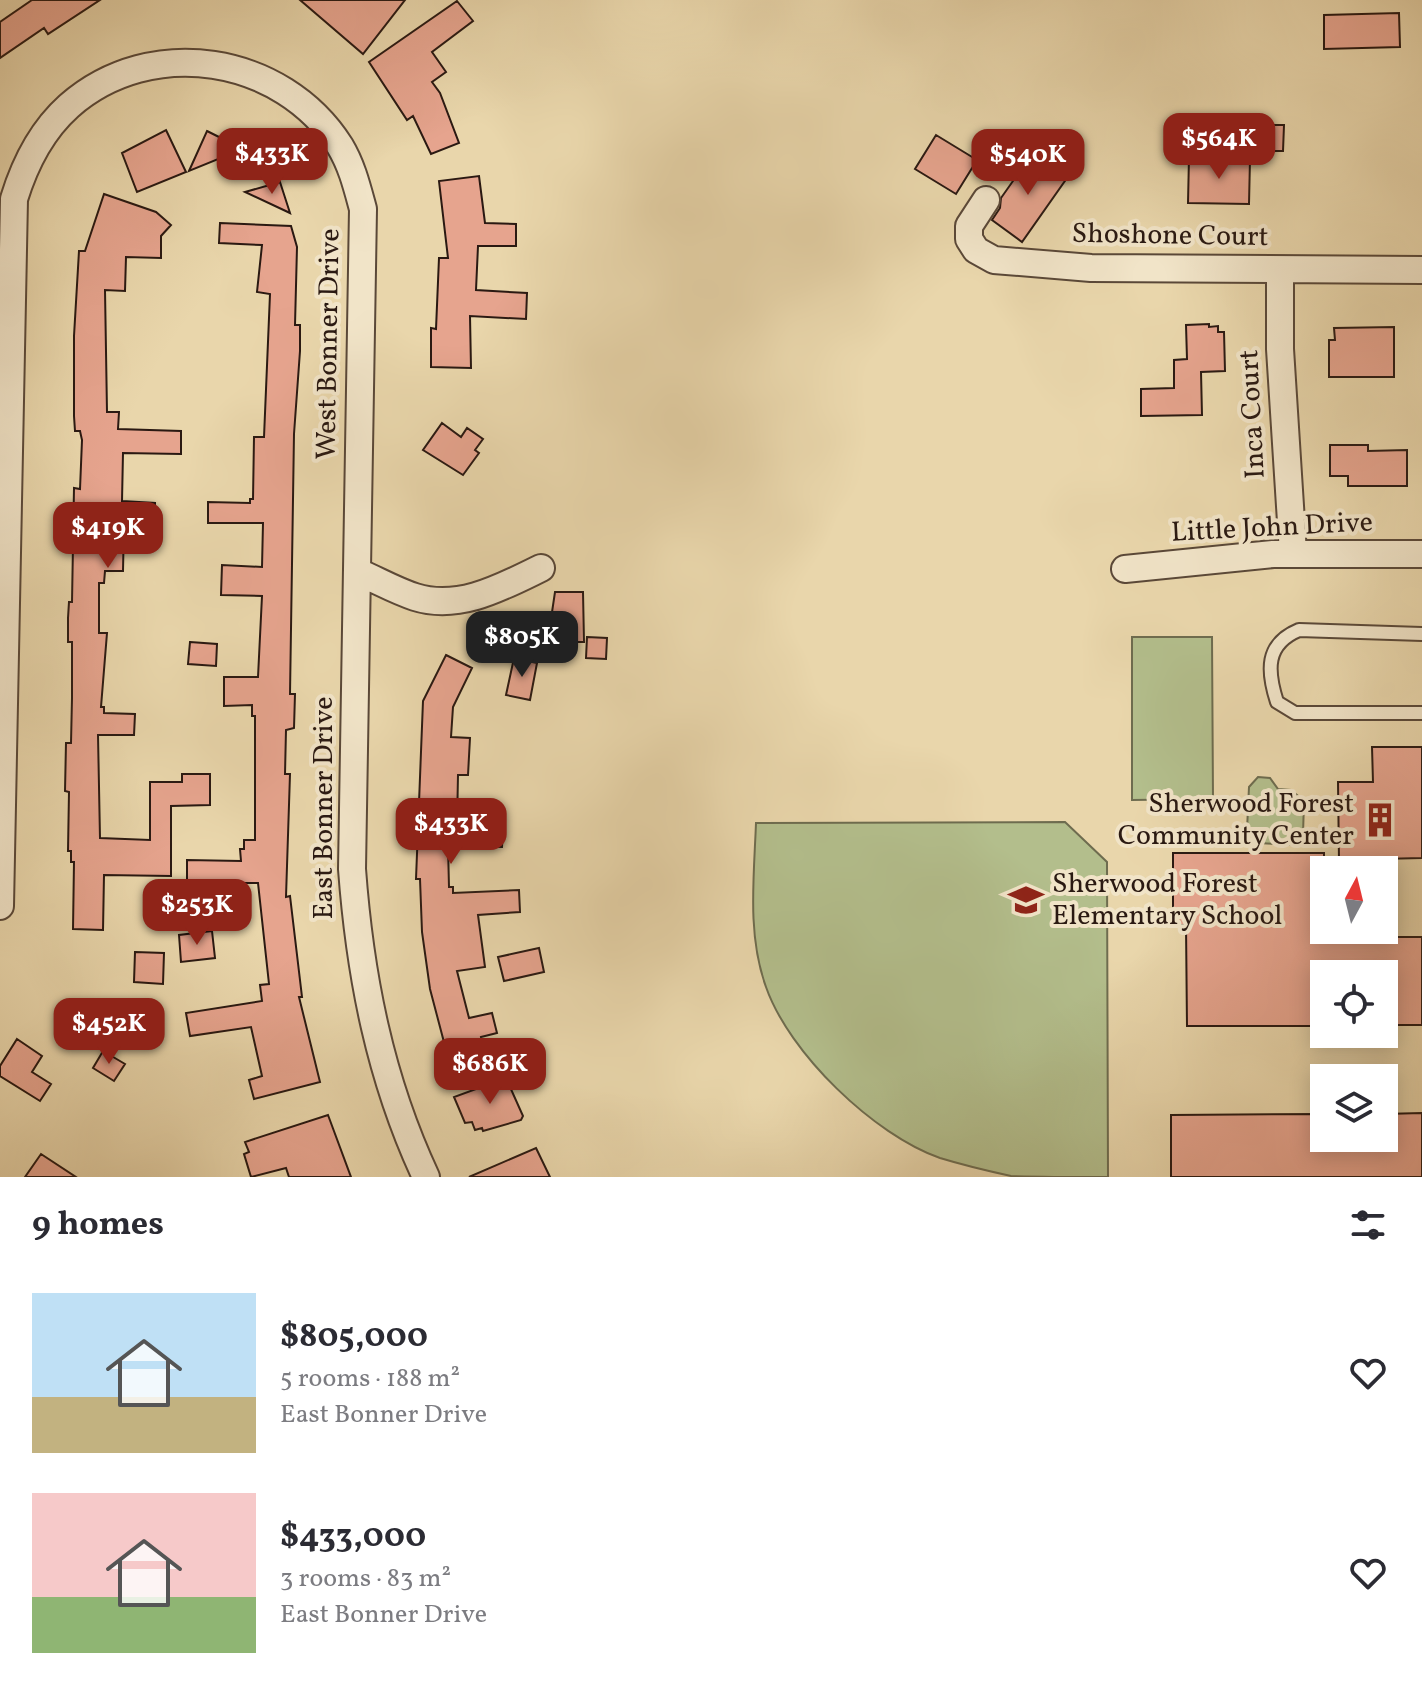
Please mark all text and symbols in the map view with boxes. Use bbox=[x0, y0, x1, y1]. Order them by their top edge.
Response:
pin: $564K bbox=[1163, 113, 1275, 181]
text: $564K bbox=[1181, 121, 1257, 157]
pin: $433K bbox=[216, 128, 328, 196]
pin: $540K bbox=[972, 129, 1084, 197]
text: $433K bbox=[235, 136, 309, 172]
text: $540K bbox=[989, 137, 1067, 173]
street label: Shoshone Court bbox=[1071, 215, 1269, 257]
street label: West Bonner Drive bbox=[307, 228, 351, 460]
street label: Inca Court bbox=[1230, 348, 1276, 480]
pin: $419K bbox=[52, 502, 164, 570]
street label: Little John Drive bbox=[1170, 503, 1374, 553]
text: $419K bbox=[71, 510, 145, 546]
pin: $805K bbox=[466, 611, 578, 679]
text: $805K bbox=[484, 619, 560, 655]
street label: East Bonner Drive bbox=[305, 697, 344, 919]
place label: Sherwood Forest Community Center bbox=[1118, 785, 1354, 856]
pin: $433K bbox=[395, 798, 507, 866]
building icon: Sherwood Forest Community Center bbox=[1361, 801, 1399, 839]
text: $433K bbox=[414, 806, 488, 842]
north arrow bbox=[1310, 856, 1398, 944]
map controls bbox=[1310, 856, 1398, 1152]
place label: Sherwood Forest Elementary School bbox=[1052, 865, 1283, 936]
pin: $253K bbox=[141, 879, 253, 947]
school or university icon: Sherwood Forest Elementary School bbox=[1007, 881, 1045, 919]
text: $253K bbox=[161, 887, 233, 923]
button: locate bbox=[1310, 960, 1398, 1048]
pin: $452K bbox=[53, 998, 165, 1066]
text: $452K bbox=[72, 1006, 146, 1042]
pin: $686K bbox=[434, 1038, 546, 1106]
text: $686K bbox=[452, 1046, 528, 1082]
button: layers bbox=[1310, 1064, 1398, 1152]
text: 9 homes bbox=[32, 1202, 164, 1249]
icon: filters bbox=[1346, 1203, 1390, 1247]
text: $805,000 bbox=[280, 1314, 428, 1361]
icon: home bbox=[96, 1325, 192, 1421]
icon: heart bbox=[1346, 1351, 1390, 1395]
text: 5 rooms · 188 m² bbox=[280, 1361, 460, 1397]
text: East Bonner Drive bbox=[280, 1397, 487, 1433]
text: $433,000 bbox=[280, 1514, 426, 1561]
icon: home bbox=[96, 1525, 192, 1621]
icon: heart bbox=[1346, 1551, 1390, 1595]
text: 3 rooms · 83 m² bbox=[280, 1561, 451, 1597]
text: East Bonner Drive bbox=[280, 1597, 487, 1633]

